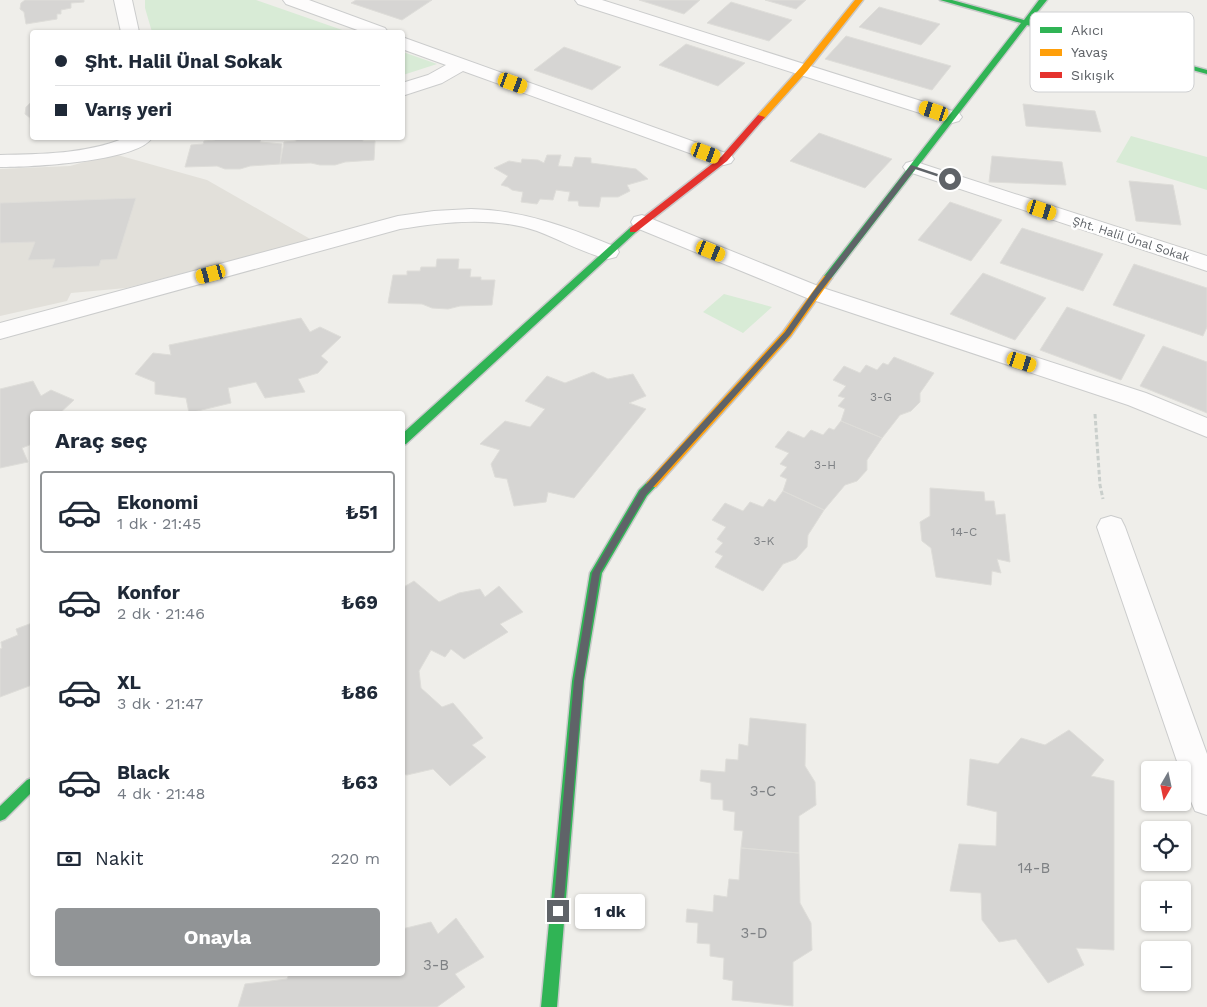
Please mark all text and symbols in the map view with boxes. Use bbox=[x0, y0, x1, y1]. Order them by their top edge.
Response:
legend bbox=[1030, 12, 1194, 92]
text: Akıcı bbox=[1071, 22, 1103, 38]
text: Yavaş bbox=[1071, 44, 1108, 60]
text: Şht. Halil Ünal Sokak bbox=[85, 50, 282, 73]
text: Sıkışık bbox=[1071, 67, 1114, 83]
car bbox=[496, 71, 529, 95]
text: Varış yeri bbox=[85, 98, 172, 121]
car bbox=[917, 99, 950, 123]
car bbox=[689, 141, 722, 165]
route start bbox=[939, 168, 961, 190]
car bbox=[1025, 198, 1058, 222]
street label: Şht. Halil Ünal Sokak bbox=[1071, 213, 1191, 265]
car bbox=[694, 238, 727, 264]
car bbox=[194, 263, 227, 285]
car bbox=[1005, 350, 1038, 374]
house number: 3-G bbox=[870, 390, 892, 404]
text: Araç seç bbox=[55, 428, 148, 453]
house number: 3-H bbox=[814, 458, 836, 472]
icon: car bbox=[57, 490, 102, 535]
text: Ekonomi bbox=[117, 491, 198, 514]
text: ₺51 bbox=[345, 501, 378, 524]
text: 1 dk · 21:45 bbox=[117, 514, 201, 533]
house number: 14-C bbox=[951, 525, 977, 539]
house number: 3-K bbox=[754, 534, 775, 548]
icon: car bbox=[57, 580, 102, 625]
text: Konfor bbox=[117, 581, 180, 604]
text: ₺69 bbox=[341, 591, 378, 614]
text: 2 dk · 21:46 bbox=[117, 604, 205, 623]
icon: car bbox=[57, 670, 102, 715]
text: XL bbox=[117, 671, 141, 694]
text: ₺86 bbox=[341, 681, 378, 704]
text: 3 dk · 21:47 bbox=[117, 694, 203, 713]
icon: car bbox=[57, 760, 102, 805]
text: Black bbox=[117, 761, 170, 784]
north arrow bbox=[1141, 761, 1191, 811]
map controls bbox=[1141, 761, 1191, 991]
text: ₺63 bbox=[342, 771, 378, 794]
house number: 3-C bbox=[750, 782, 776, 800]
text: 4 dk · 21:48 bbox=[117, 784, 205, 803]
button: locate bbox=[1141, 821, 1191, 871]
icon: cash bbox=[55, 845, 83, 873]
text: Nakit bbox=[95, 847, 143, 870]
text: 220 m bbox=[331, 849, 380, 868]
house number: 14-B bbox=[1018, 859, 1050, 877]
button: + bbox=[1141, 881, 1191, 931]
callout: 1 dk bbox=[576, 894, 646, 928]
route end bbox=[547, 900, 569, 922]
text: 1 dk bbox=[594, 902, 626, 921]
button: Onayla bbox=[55, 908, 380, 966]
house number: 3-D bbox=[740, 924, 768, 942]
button: − bbox=[1141, 941, 1191, 991]
house number: 3-B bbox=[423, 956, 449, 974]

